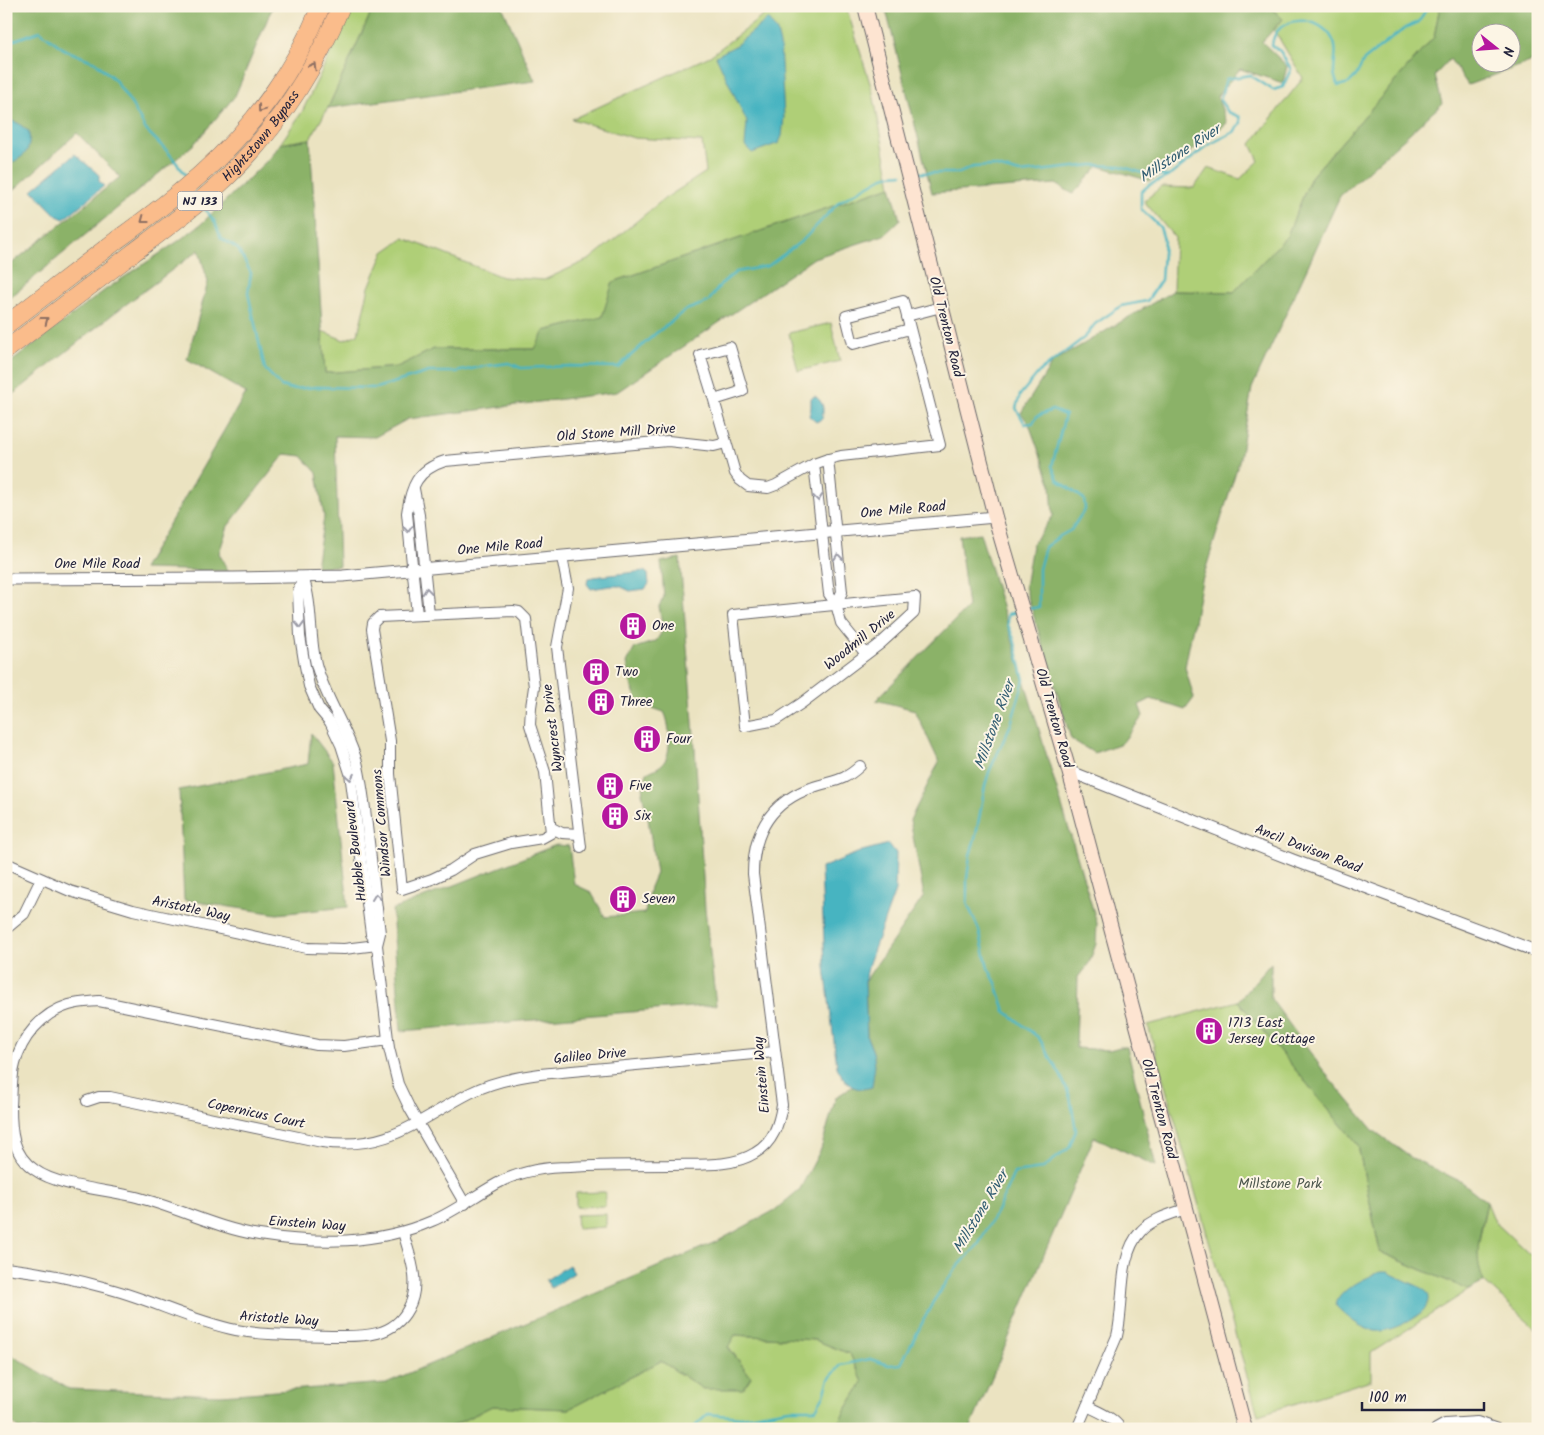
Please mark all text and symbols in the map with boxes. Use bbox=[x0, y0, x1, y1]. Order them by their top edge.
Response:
north arrow bbox=[1472, 22, 1522, 72]
text: N bbox=[1496, 44, 1519, 59]
one-way arrow bbox=[307, 62, 317, 71]
street label: Hightstown Bypass bbox=[217, 86, 306, 187]
one-way arrow bbox=[258, 103, 267, 113]
water label: Millstone River bbox=[1135, 117, 1228, 189]
road number: NJ 133 bbox=[178, 192, 222, 210]
one-way arrow bbox=[140, 214, 150, 223]
street label: Old Trenton Road bbox=[923, 274, 969, 381]
one-way arrow bbox=[39, 317, 49, 326]
street label: Old Stone Mill Drive bbox=[556, 418, 677, 448]
one-way arrow bbox=[812, 495, 823, 503]
street label: One Mile Road bbox=[859, 495, 948, 525]
one-way arrow bbox=[403, 525, 414, 533]
street label: One Mile Road bbox=[456, 532, 545, 562]
street label: One Mile Road bbox=[54, 553, 141, 575]
one-way arrow bbox=[833, 553, 844, 561]
one-way arrow bbox=[422, 587, 433, 595]
street label: Woodmill Drive bbox=[819, 604, 901, 676]
building icon: One bbox=[618, 611, 648, 641]
place label: One bbox=[652, 615, 675, 637]
one-way arrow bbox=[294, 621, 305, 629]
building icon: Two bbox=[581, 657, 611, 687]
place label: Two bbox=[615, 661, 638, 683]
street label: Old Trenton Road bbox=[1029, 665, 1079, 772]
water label: Millstone River bbox=[968, 674, 1023, 773]
street label: Wyncrest Drive bbox=[537, 682, 569, 773]
building icon: Three bbox=[586, 687, 616, 717]
place label: Three bbox=[620, 691, 653, 713]
building icon: Four bbox=[632, 724, 662, 754]
place label: Four bbox=[666, 728, 692, 750]
street label: Windsor Commons bbox=[366, 768, 398, 878]
building icon: Five bbox=[595, 771, 625, 801]
one-way arrow bbox=[344, 773, 354, 782]
place label: Five bbox=[629, 775, 653, 797]
street label: Hubble Boulevard bbox=[339, 798, 373, 903]
building icon: Six bbox=[600, 801, 630, 831]
place label: Six bbox=[634, 805, 652, 827]
street label: Ancil Davison Road bbox=[1251, 819, 1366, 880]
building icon: Seven bbox=[608, 884, 638, 914]
place label: Seven bbox=[642, 888, 675, 910]
street label: Aristotle Way bbox=[150, 890, 232, 928]
one-way arrow bbox=[371, 893, 382, 901]
place label: 1713 East Jersey Cottage bbox=[1228, 1012, 1316, 1050]
building icon: 1713 East Jersey Cottage bbox=[1194, 1016, 1224, 1046]
street label: Einstein Way bbox=[748, 1035, 776, 1114]
street label: Galileo Drive bbox=[553, 1042, 628, 1070]
street label: Old Trenton Road bbox=[1135, 1056, 1183, 1163]
street label: Copernicus Court bbox=[205, 1093, 307, 1135]
water label: Millstone River bbox=[947, 1163, 1017, 1258]
park label: Millstone Park bbox=[1238, 1173, 1322, 1195]
street label: Einstein Way bbox=[268, 1210, 347, 1238]
street label: Aristotle Way bbox=[239, 1305, 320, 1333]
scale bar bbox=[1362, 1380, 1484, 1412]
text: 100 m bbox=[1369, 1386, 1407, 1410]

